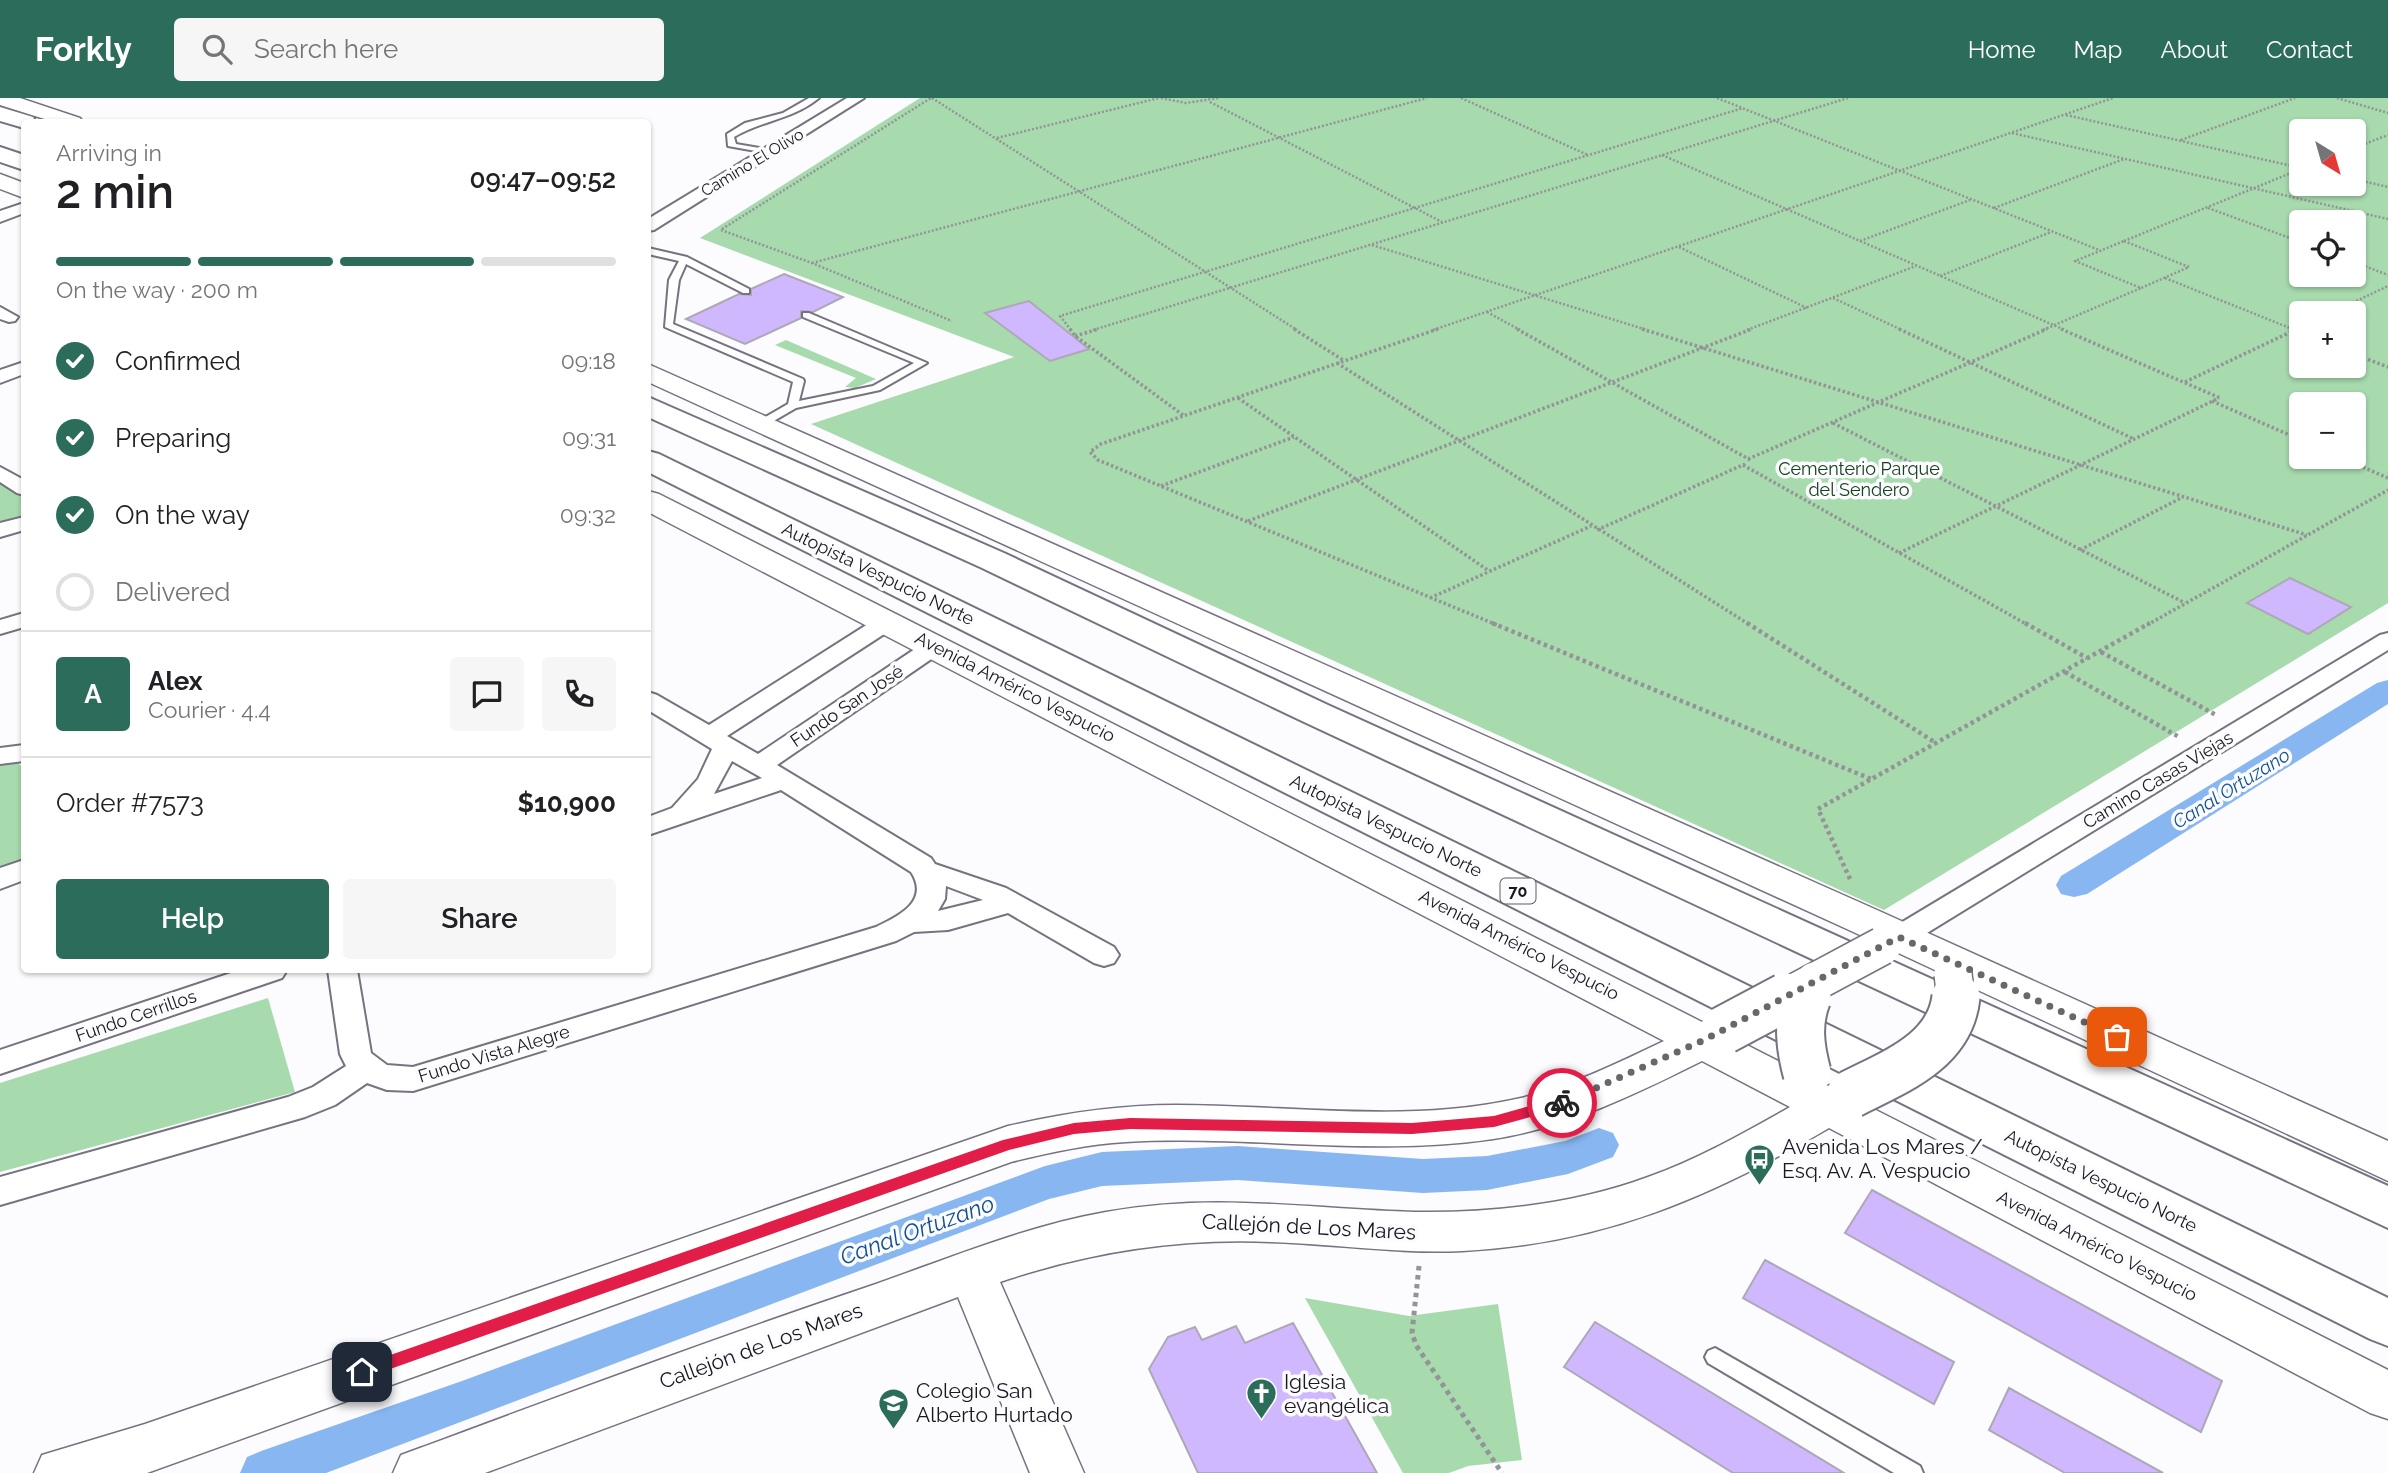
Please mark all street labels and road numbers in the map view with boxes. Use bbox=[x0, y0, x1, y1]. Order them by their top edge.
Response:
street label: Camino El Olivo bbox=[698, 124, 807, 200]
street label: Autopista Vespucio Norte bbox=[779, 518, 978, 629]
street label: Avenida Américo Vespucio bbox=[912, 627, 1119, 746]
street label: Fundo San José bbox=[786, 660, 907, 751]
street label: Camino Casas Viejas bbox=[2079, 726, 2237, 833]
street label: Autopista Vespucio Norte bbox=[1287, 770, 1486, 881]
road number: 70 bbox=[1500, 878, 1536, 904]
street label: Avenida Américo Vespucio bbox=[1416, 885, 1623, 1004]
street label: Fundo Cerrillos bbox=[73, 985, 199, 1046]
street label: Fundo Vista Alegre bbox=[416, 1020, 572, 1087]
street label: Autopista Vespucio Norte bbox=[2002, 1125, 2201, 1236]
street label: Avenida Américo Vespucio bbox=[1994, 1186, 2201, 1305]
street label: Callejón de Los Mares bbox=[1201, 1208, 1417, 1245]
street label: Callejón de Los Mares bbox=[656, 1297, 866, 1394]

